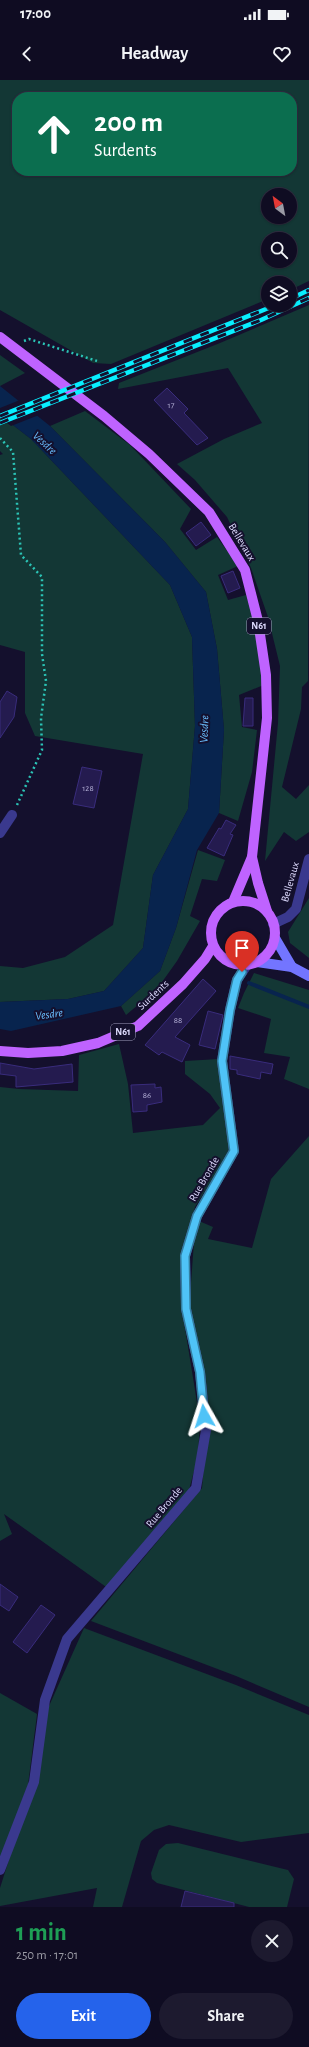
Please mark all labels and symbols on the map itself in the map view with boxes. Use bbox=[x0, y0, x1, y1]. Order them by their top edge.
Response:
north arrow bbox=[261, 188, 297, 224]
house number: 17 bbox=[168, 401, 175, 410]
water label: Vesdre bbox=[31, 429, 60, 457]
street label: Bellevaux bbox=[227, 521, 257, 563]
road number: N61 bbox=[247, 618, 271, 634]
water label: Vesdre bbox=[198, 714, 210, 743]
house number: 128 bbox=[82, 784, 94, 793]
street label: Bellevaux bbox=[279, 860, 301, 903]
pin bbox=[225, 931, 259, 972]
street label: Surdents bbox=[135, 978, 171, 1012]
water label: Vesdre bbox=[34, 1006, 64, 1022]
house number: 88 bbox=[174, 1016, 182, 1025]
road number: N61 bbox=[111, 1024, 135, 1040]
house number: 86 bbox=[143, 1091, 151, 1100]
street label: Rue Bronde bbox=[187, 1155, 221, 1203]
position arrow bbox=[183, 1395, 225, 1437]
street label: Rue Bronde bbox=[144, 1485, 184, 1529]

